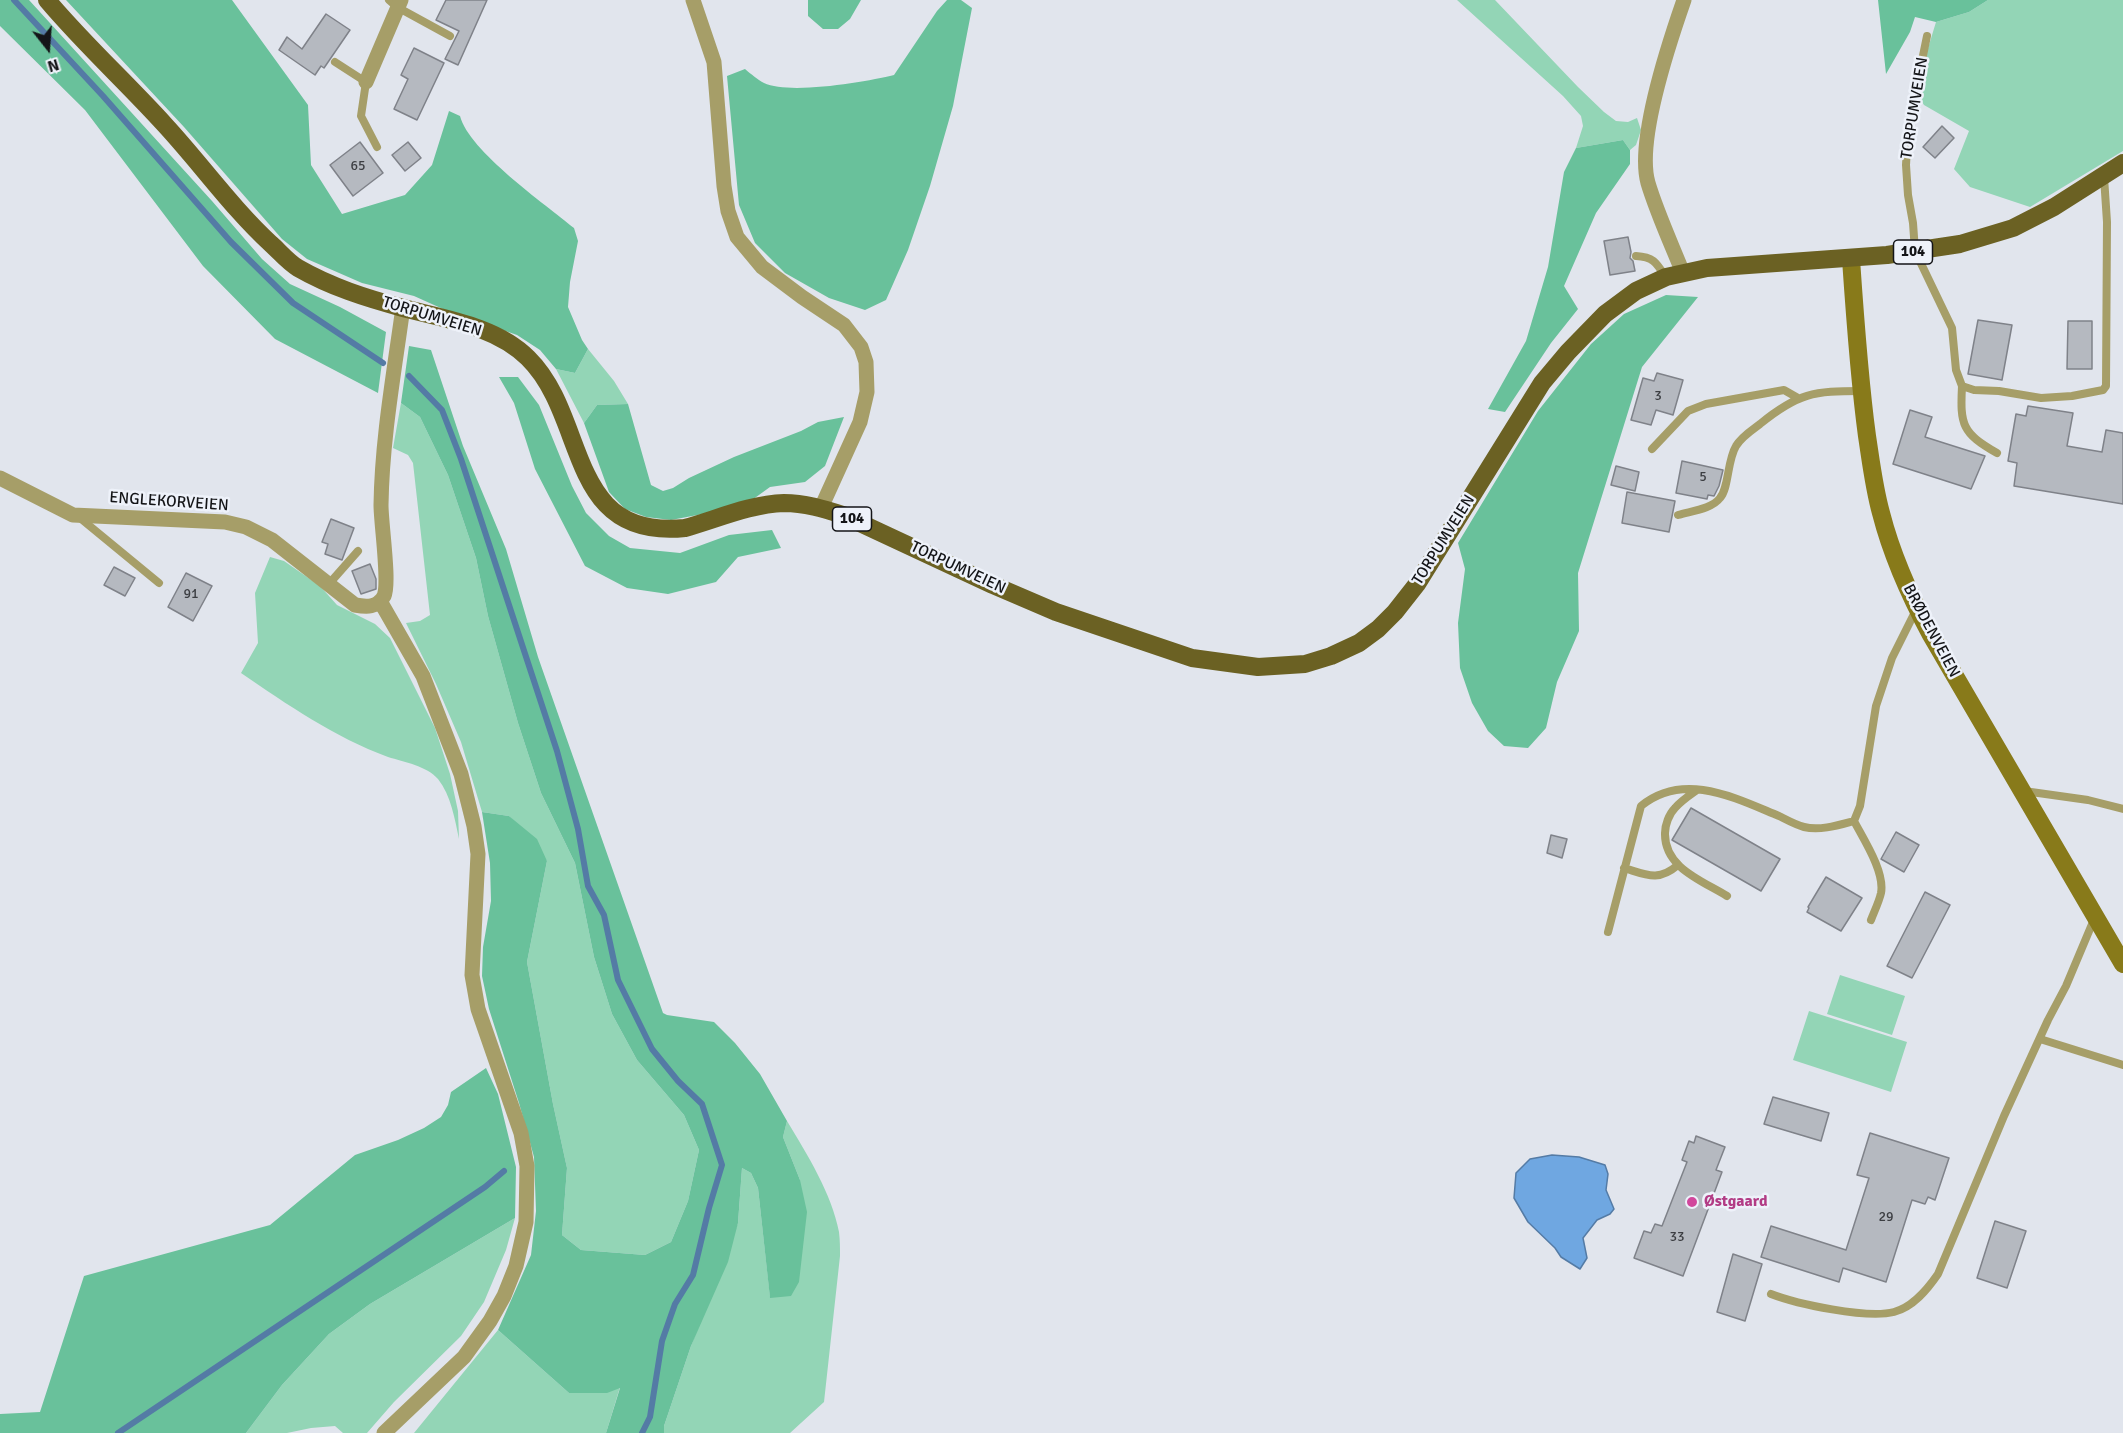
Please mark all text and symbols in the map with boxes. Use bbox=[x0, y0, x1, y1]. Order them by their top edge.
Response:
north arrow bbox=[18, 18, 78, 78]
text: N bbox=[45, 54, 62, 76]
street label: TORPUMVEIEN bbox=[1897, 56, 1933, 160]
house number: 65 bbox=[350, 158, 366, 174]
road number: 104 bbox=[1894, 240, 1932, 264]
street label: TORPUMVEIEN bbox=[380, 293, 484, 341]
house number: 3 bbox=[1654, 388, 1662, 404]
house number: 5 bbox=[1699, 469, 1707, 485]
street label: ENGLEKORVEIEN bbox=[109, 488, 229, 516]
street label: TORPUMVEIEN bbox=[1409, 491, 1479, 589]
road number: 104 bbox=[832, 507, 872, 531]
street label: TORPUMVEIEN bbox=[907, 538, 1009, 598]
street label: BRØDENVEIEN bbox=[1898, 581, 1964, 681]
house number: 91 bbox=[183, 586, 199, 602]
place label: Østgaard bbox=[1704, 1192, 1768, 1212]
marker: Østgaard bbox=[1685, 1195, 1699, 1209]
house number: 29 bbox=[1878, 1209, 1894, 1225]
house number: 33 bbox=[1669, 1229, 1685, 1245]

